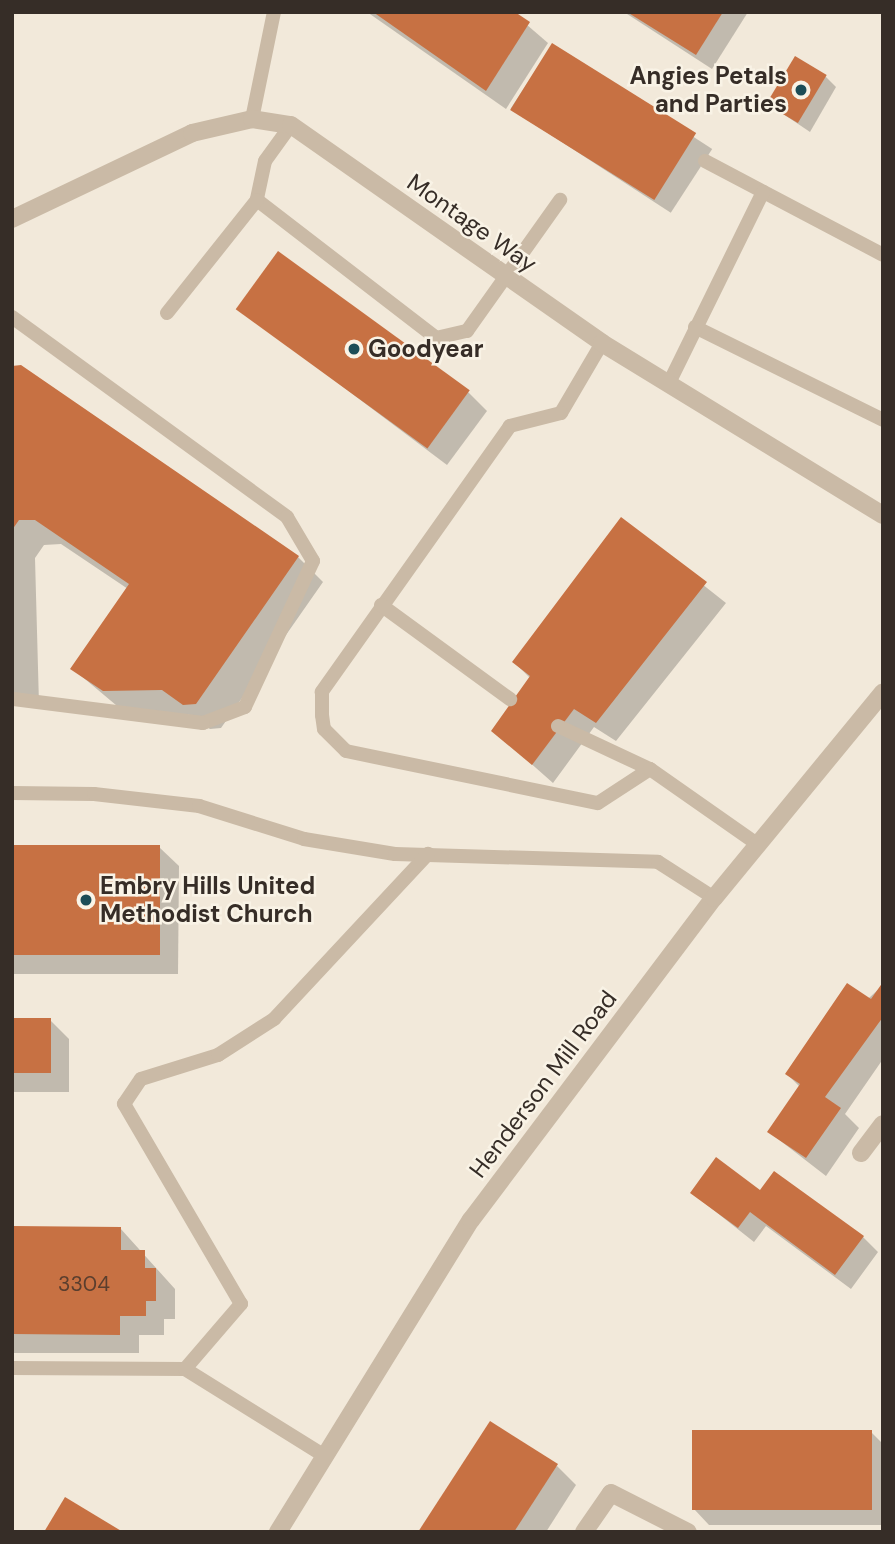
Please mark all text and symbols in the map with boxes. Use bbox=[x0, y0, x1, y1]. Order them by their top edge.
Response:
place label: Angies Petals and Parties bbox=[629, 62, 787, 118]
marker: Angies Petals and Parties bbox=[793, 82, 809, 98]
street label: Montage Way bbox=[402, 168, 542, 278]
place label: Goodyear bbox=[368, 335, 483, 363]
marker: Goodyear bbox=[346, 341, 362, 357]
place label: Embry Hills United Methodist Church bbox=[100, 872, 315, 928]
marker: Embry Hills United Methodist Church bbox=[78, 892, 94, 908]
street label: Henderson Mill Road bbox=[463, 985, 623, 1183]
house number: 3304 bbox=[58, 1271, 110, 1297]

